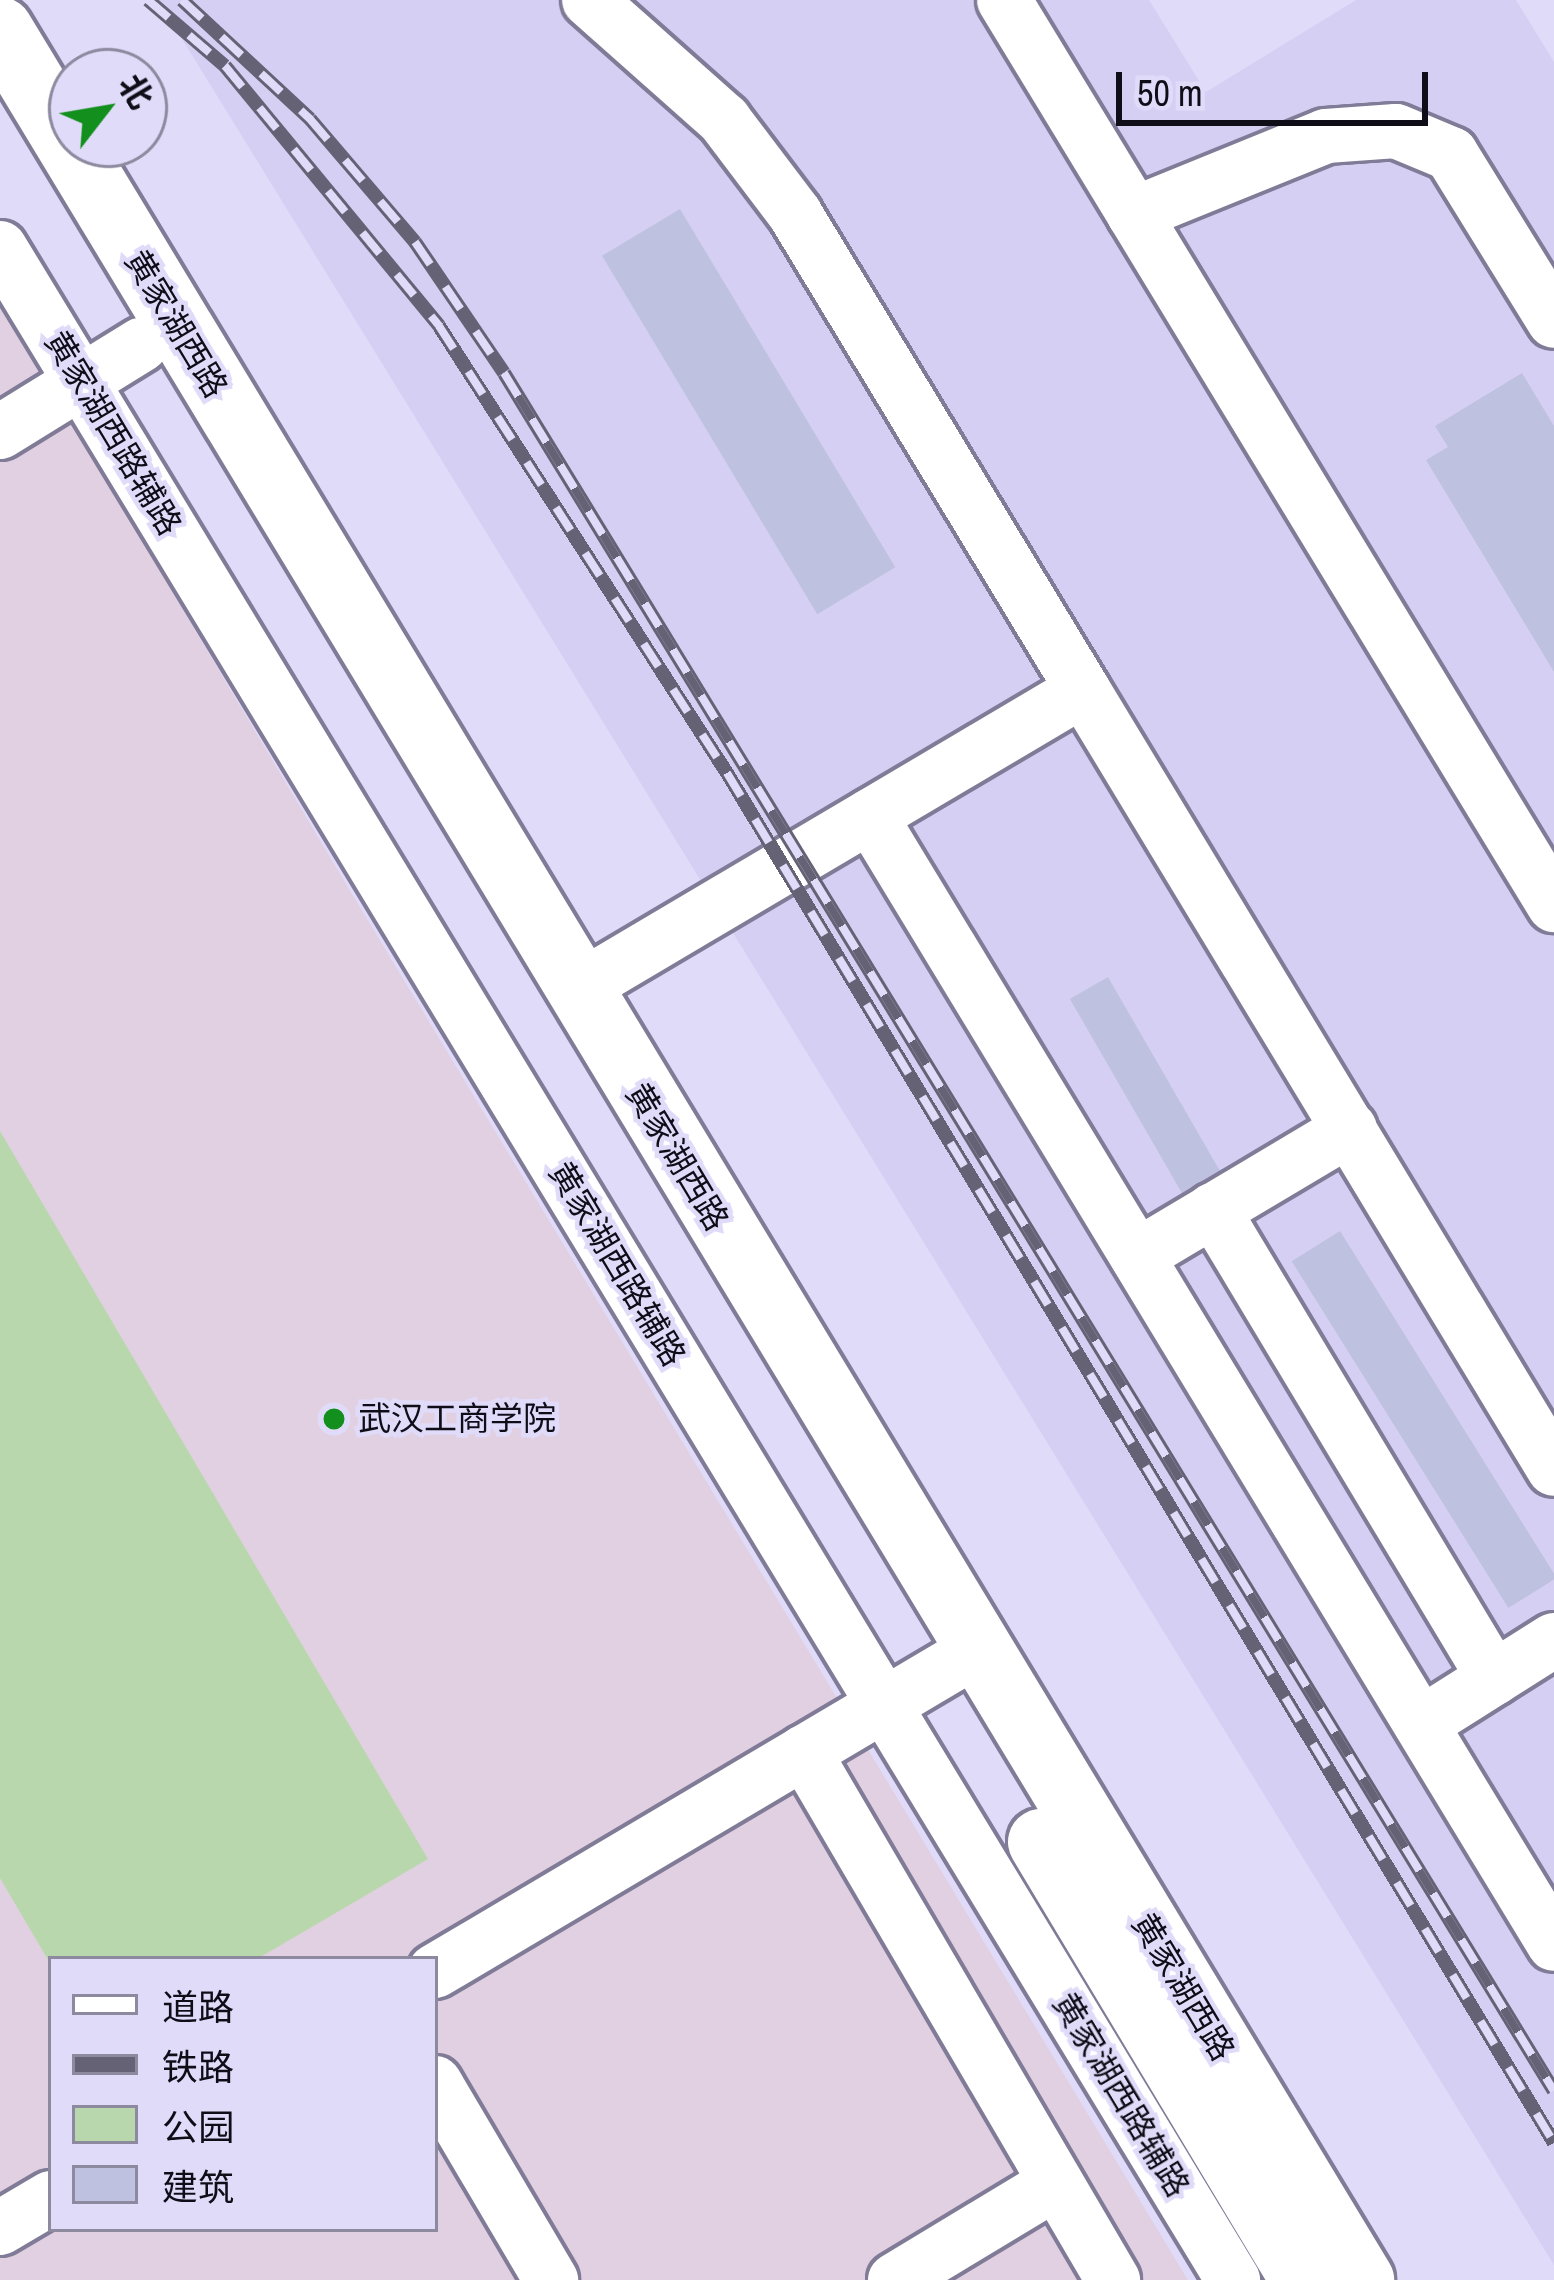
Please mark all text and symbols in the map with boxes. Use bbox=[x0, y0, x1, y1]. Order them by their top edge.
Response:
north arrow bbox=[48, 48, 168, 168]
scale bar bbox=[1122, 48, 1434, 122]
text: 北 bbox=[109, 66, 164, 116]
text: 50 m bbox=[1137, 69, 1203, 117]
street label: 黄家湖西路 bbox=[117, 243, 235, 405]
street label: 黄家湖西路辅路 bbox=[37, 324, 189, 542]
street label: 黄家湖西路 bbox=[618, 1076, 736, 1238]
street label: 黄家湖西路辅路 bbox=[541, 1155, 693, 1373]
place label: 武汉工商学院 bbox=[358, 1399, 556, 1439]
marker: 武汉工商学院 bbox=[321, 1406, 347, 1432]
street label: 黄家湖西路 bbox=[1124, 1906, 1242, 2068]
legend bbox=[48, 1956, 438, 2232]
text: 道路 bbox=[162, 1983, 234, 2031]
street label: 黄家湖西路辅路 bbox=[1045, 1986, 1197, 2204]
text: 铁路 bbox=[162, 2043, 234, 2091]
text: 公园 bbox=[162, 2103, 234, 2151]
text: 建筑 bbox=[162, 2163, 234, 2211]

